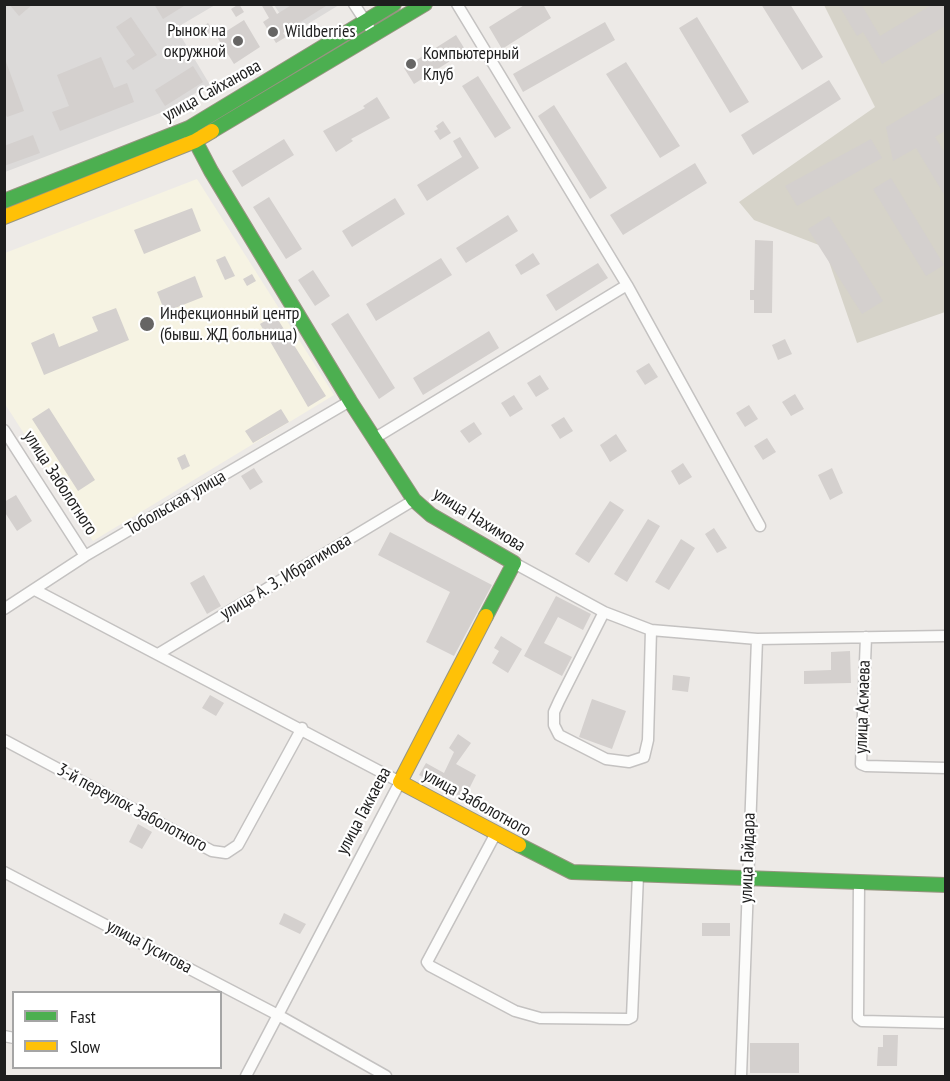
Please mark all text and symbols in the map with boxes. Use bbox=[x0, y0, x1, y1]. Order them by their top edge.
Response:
place label: Рынок на окружной bbox=[164, 20, 226, 63]
place label: Wildberries bbox=[285, 21, 356, 43]
marker: Wildberries bbox=[266, 25, 280, 39]
marker: Рынок на окружной bbox=[231, 34, 245, 48]
place label: Компьютерный Клуб bbox=[423, 43, 519, 86]
street label: улица Сайханова bbox=[159, 55, 265, 127]
marker: Компьютерный Клуб bbox=[404, 57, 418, 71]
place label: Инфекционный центр (бывш. ЖД больница) bbox=[160, 303, 299, 346]
marker: Инфекционный центр (бывш. ЖД больница) bbox=[138, 315, 156, 333]
street label: улица Заболотного bbox=[18, 427, 102, 539]
street label: Тобольская улица bbox=[122, 466, 230, 540]
street label: улица Нахимова bbox=[429, 483, 529, 557]
street label: улица А. З. Ибрагимова bbox=[217, 529, 355, 625]
street label: улица Асмаева bbox=[851, 660, 875, 754]
street label: 3-й переулок Заболотного bbox=[53, 759, 211, 857]
street label: улица Гаккаева bbox=[332, 764, 396, 858]
street label: улица Заболотного bbox=[419, 764, 535, 842]
street label: улица Гайдара bbox=[736, 812, 760, 904]
street label: улица Гусигова bbox=[102, 915, 196, 979]
legend bbox=[12, 991, 222, 1069]
text: Fast bbox=[70, 1005, 96, 1028]
text: Slow bbox=[70, 1035, 100, 1058]

